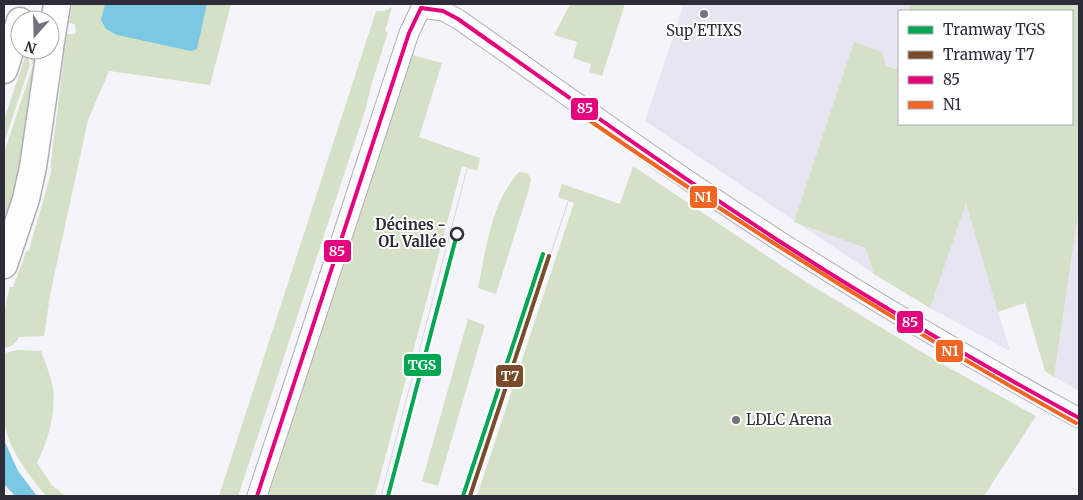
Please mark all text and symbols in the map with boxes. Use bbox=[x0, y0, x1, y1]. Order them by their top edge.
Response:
marker: Sup'ETIXS bbox=[698, 8, 710, 20]
north arrow bbox=[10, 10, 60, 60]
legend bbox=[898, 10, 1073, 125]
text: Tramway TGS bbox=[943, 20, 1045, 39]
place label: Sup'ETIXS bbox=[666, 21, 742, 40]
text: N bbox=[22, 37, 39, 58]
text: Tramway T7 bbox=[943, 45, 1035, 64]
text: 85 bbox=[943, 70, 960, 89]
text: N1 bbox=[943, 95, 962, 114]
line badge: 85 bbox=[570, 97, 599, 121]
text: 85 bbox=[577, 99, 593, 117]
line badge: N1 bbox=[689, 185, 718, 209]
text: N1 bbox=[694, 188, 712, 206]
place label: Décines - OL Vallée bbox=[375, 215, 446, 251]
marker: Décines - OL Vallée bbox=[450, 227, 464, 241]
line badge: 85 bbox=[323, 239, 352, 263]
text: 85 bbox=[329, 242, 345, 260]
line badge: 85 bbox=[896, 310, 924, 334]
text: 85 bbox=[902, 313, 918, 331]
line badge: N1 bbox=[935, 339, 964, 363]
text: N1 bbox=[941, 342, 959, 360]
line badge: TGS bbox=[403, 353, 442, 377]
text: TGS bbox=[408, 356, 437, 374]
line badge: T7 bbox=[495, 364, 524, 388]
text: T7 bbox=[501, 367, 519, 385]
place label: LDLC Arena bbox=[746, 410, 832, 429]
marker: LDLC Arena bbox=[730, 414, 742, 426]

